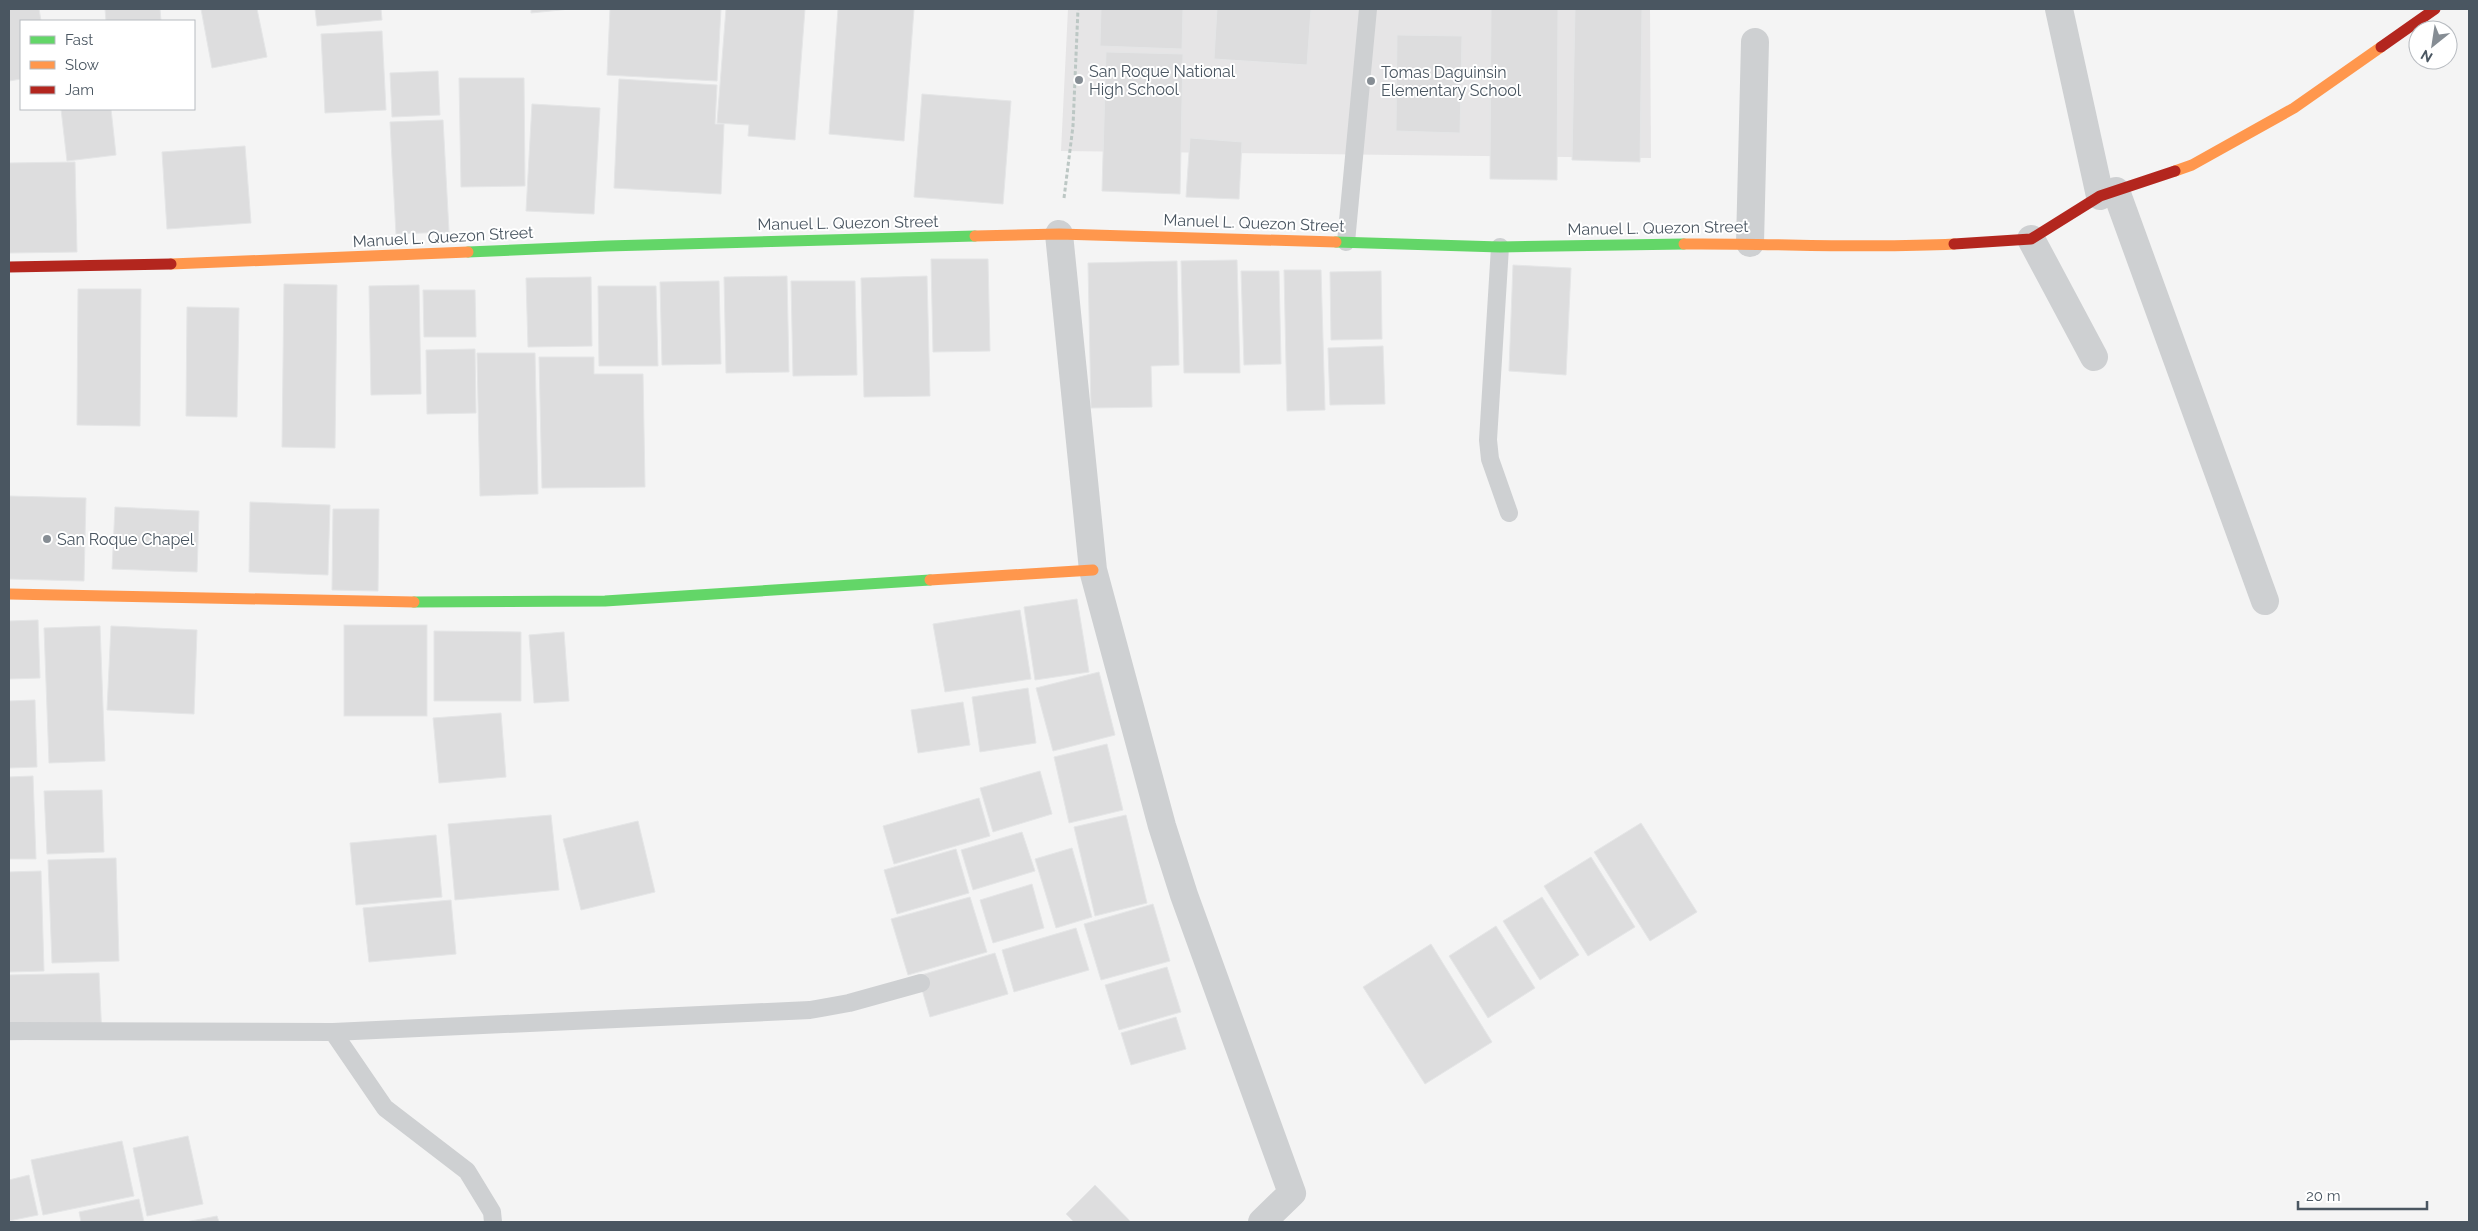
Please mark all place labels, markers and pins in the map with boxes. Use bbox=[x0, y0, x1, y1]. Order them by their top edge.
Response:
place label: San Roque National High School bbox=[1089, 62, 1236, 99]
place label: Tomas Daguinsin Elementary School bbox=[1381, 63, 1522, 100]
marker: San Roque National High School bbox=[1073, 74, 1085, 86]
marker: Tomas Daguinsin Elementary School bbox=[1365, 75, 1377, 87]
place label: San Roque Chapel bbox=[57, 530, 195, 549]
marker: San Roque Chapel bbox=[41, 533, 53, 545]

